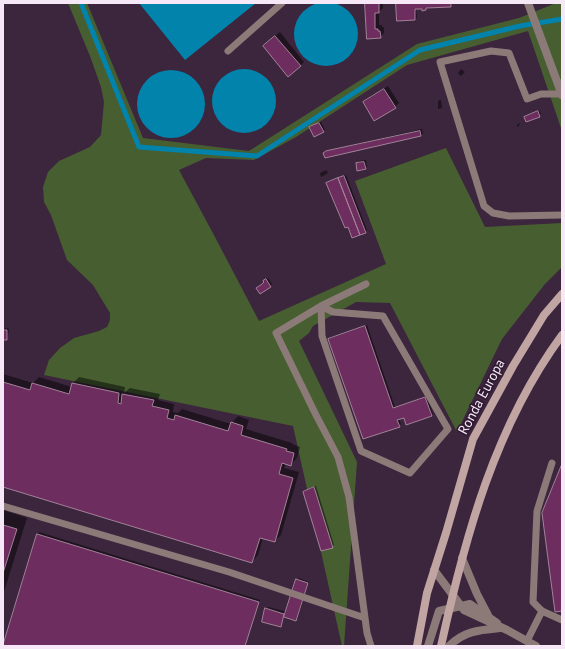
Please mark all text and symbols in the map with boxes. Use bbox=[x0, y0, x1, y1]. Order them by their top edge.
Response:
street label: Ronda Europa bbox=[455, 356, 509, 438]

